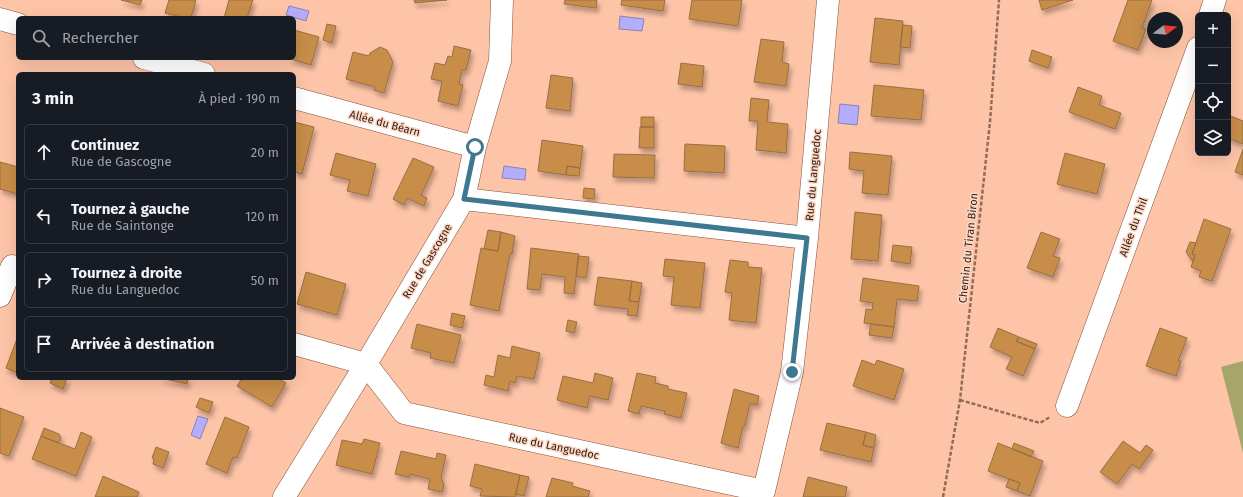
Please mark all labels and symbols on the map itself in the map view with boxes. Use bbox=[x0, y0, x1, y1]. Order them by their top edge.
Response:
north arrow bbox=[1147, 12, 1183, 48]
street label: Allée du Béarn bbox=[348, 108, 422, 139]
street label: Rue du Languedoc bbox=[803, 129, 824, 221]
route start bbox=[466, 138, 484, 156]
street label: Chemin du Tiran Biron bbox=[956, 192, 981, 304]
street label: Allée du Thil bbox=[1117, 196, 1150, 259]
street label: Rue de Gascogne bbox=[400, 221, 455, 301]
route end bbox=[783, 363, 801, 381]
street label: Rue du Languedoc bbox=[508, 431, 600, 462]

